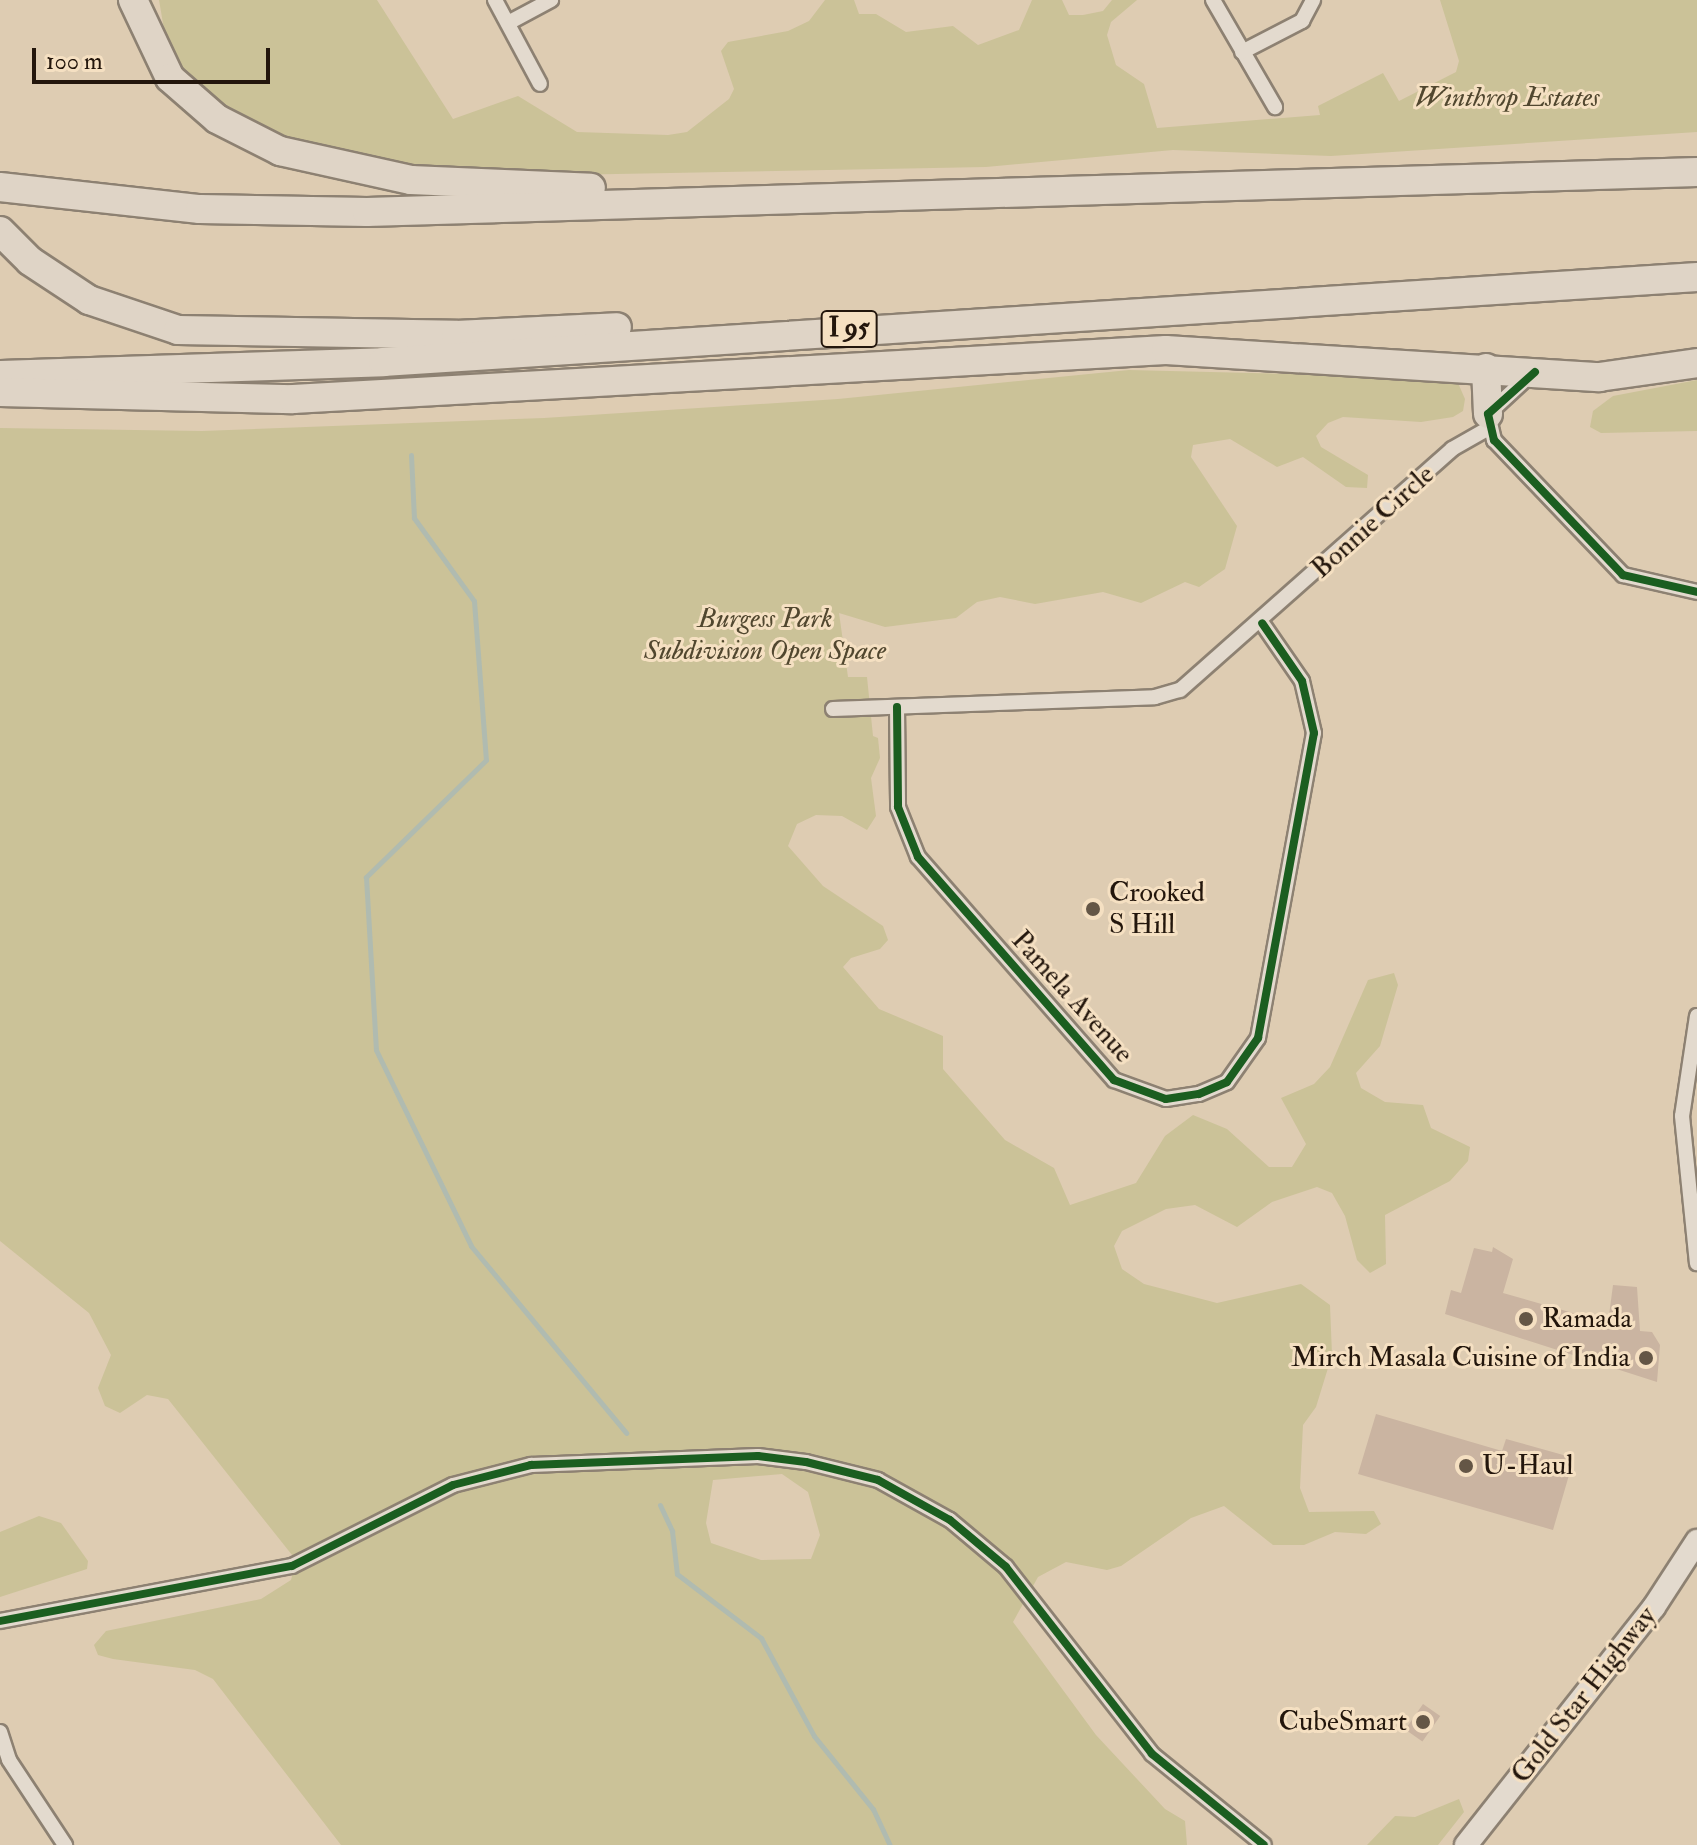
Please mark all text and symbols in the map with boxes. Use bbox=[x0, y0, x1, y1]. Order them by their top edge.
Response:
scale bar bbox=[36, 32, 274, 82]
text: 100 m bbox=[46, 46, 103, 77]
park label: Winthrop Estates bbox=[1415, 81, 1599, 115]
road number: I 95 bbox=[819, 307, 879, 351]
street label: Bonnie Circle bbox=[1305, 458, 1441, 586]
park label: Burgess Park Subdivision Open Space bbox=[644, 602, 886, 668]
place label: Crooked S Hill bbox=[1109, 876, 1205, 942]
marker: Crooked S Hill bbox=[1084, 900, 1102, 918]
street label: Pamela Avenue bbox=[1004, 924, 1140, 1070]
place label: Ramada bbox=[1542, 1302, 1632, 1336]
marker: Ramada bbox=[1517, 1310, 1535, 1328]
place label: Mirch Masala Cuisine of India bbox=[1291, 1341, 1630, 1375]
marker: Mirch Masala Cuisine of India bbox=[1637, 1349, 1655, 1367]
place label: U-Haul bbox=[1482, 1449, 1573, 1483]
marker: U-Haul bbox=[1457, 1457, 1475, 1475]
street label: Gold Star Highway bbox=[1504, 1600, 1664, 1790]
place label: CubeSmart bbox=[1279, 1705, 1407, 1739]
marker: CubeSmart bbox=[1414, 1713, 1432, 1731]

